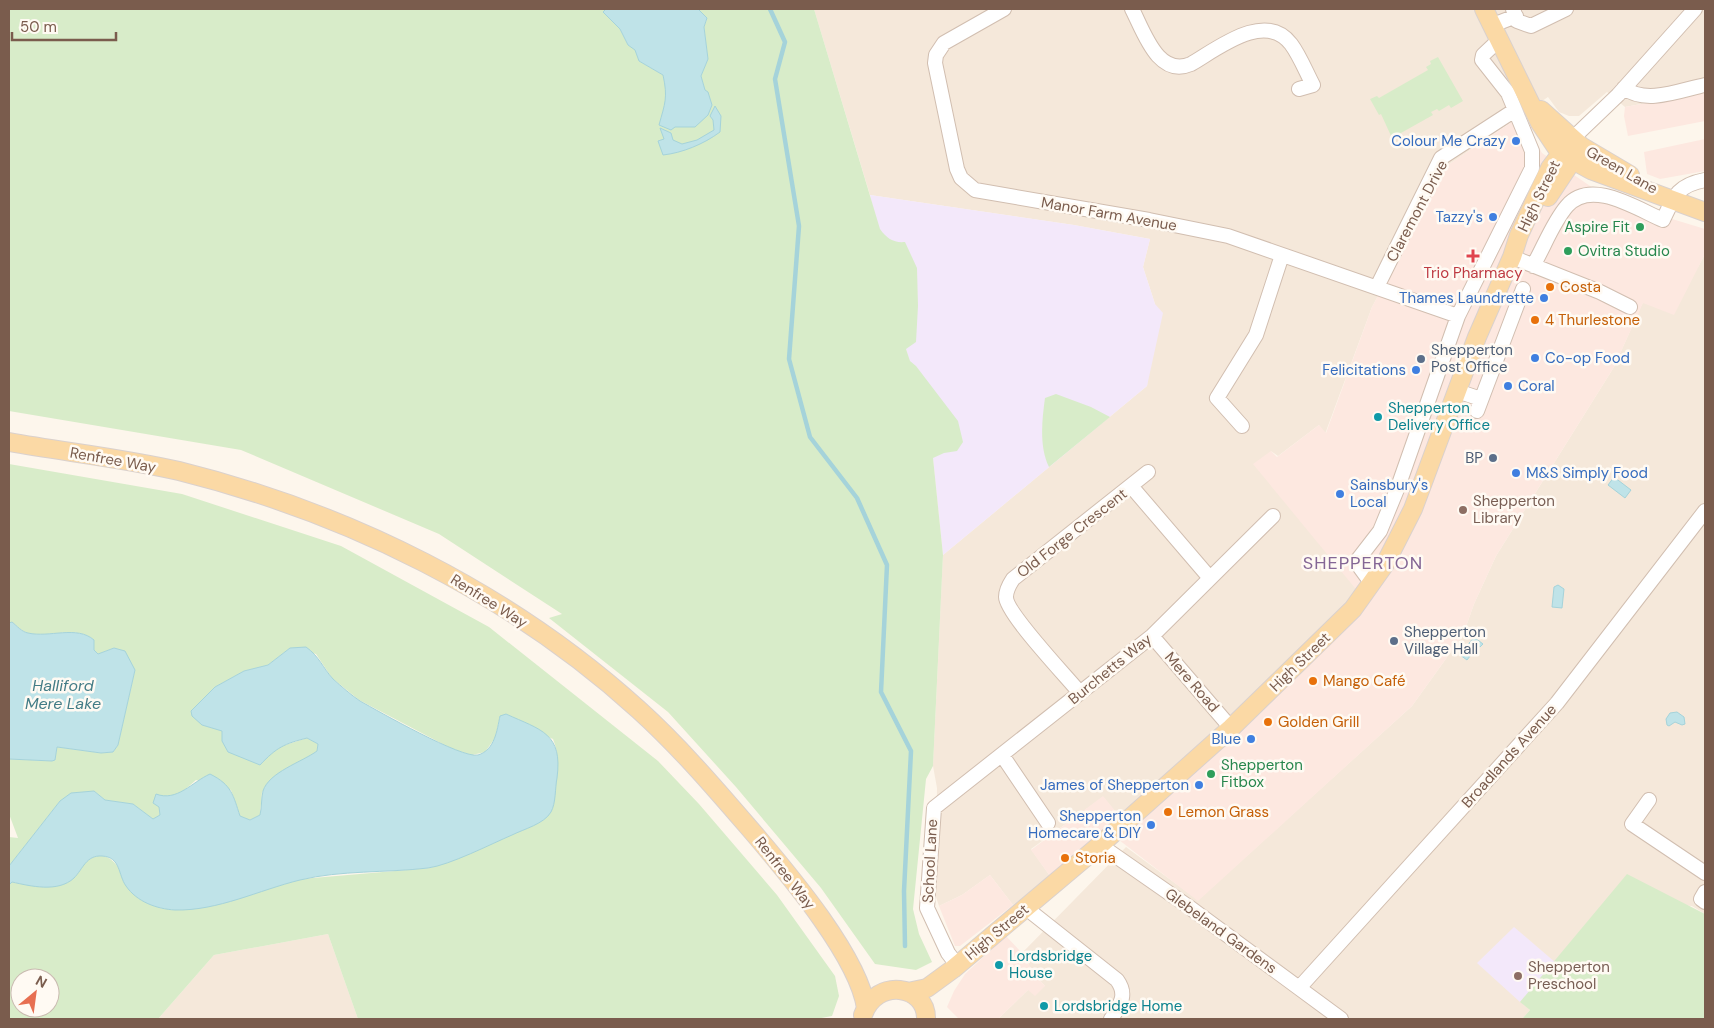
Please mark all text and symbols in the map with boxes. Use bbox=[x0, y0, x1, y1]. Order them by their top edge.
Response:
scale bar bbox=[12, 10, 116, 42]
text: 50 m bbox=[20, 17, 57, 37]
place label: Colour Me Crazy bbox=[1391, 131, 1507, 151]
marker: Colour Me Crazy bbox=[1510, 135, 1522, 147]
street label: Green Lane bbox=[1583, 141, 1661, 199]
street label: Claremont Drive bbox=[1382, 157, 1452, 265]
street label: High Street bbox=[1513, 157, 1565, 235]
street label: Manor Farm Avenue bbox=[1040, 192, 1178, 236]
place label: Tazzy's bbox=[1436, 207, 1483, 227]
marker: Tazzy's bbox=[1487, 211, 1499, 223]
place label: Aspire Fit bbox=[1564, 217, 1630, 237]
marker: Aspire Fit bbox=[1634, 221, 1646, 233]
place label: Ovitra Studio bbox=[1578, 241, 1670, 261]
marker: Ovitra Studio bbox=[1562, 245, 1574, 257]
marker: Trio Pharmacy bbox=[1467, 250, 1479, 262]
place label: Trio Pharmacy bbox=[1423, 263, 1523, 283]
place label: Costa bbox=[1560, 277, 1601, 297]
marker: Costa bbox=[1544, 281, 1556, 293]
place label: Thames Laundrette bbox=[1399, 288, 1534, 308]
marker: Thames Laundrette bbox=[1538, 292, 1550, 304]
place label: 4 Thurlestone bbox=[1545, 310, 1640, 330]
marker: 4 Thurlestone bbox=[1529, 314, 1541, 326]
place label: Shepperton Post Office bbox=[1431, 340, 1513, 377]
place label: Co-op Food bbox=[1545, 348, 1630, 368]
marker: Co-op Food bbox=[1529, 352, 1541, 364]
marker: Shepperton Post Office bbox=[1415, 353, 1427, 365]
place label: Felicitations bbox=[1322, 360, 1406, 380]
marker: Felicitations bbox=[1410, 364, 1422, 376]
place label: Coral bbox=[1518, 376, 1555, 396]
marker: Coral bbox=[1502, 380, 1514, 392]
place label: Shepperton Delivery Office bbox=[1388, 398, 1490, 435]
marker: Shepperton Delivery Office bbox=[1372, 411, 1384, 423]
street label: Renfree Way bbox=[68, 443, 158, 478]
place label: BP bbox=[1465, 448, 1483, 468]
marker: BP bbox=[1487, 452, 1499, 464]
place label: M&S Simply Food bbox=[1526, 463, 1648, 483]
marker: M&S Simply Food bbox=[1510, 467, 1522, 479]
place label: Sainsbury's Local bbox=[1350, 475, 1428, 512]
street label: Old Forge Crescent bbox=[1013, 484, 1131, 582]
marker: Sainsbury's Local bbox=[1334, 488, 1346, 500]
place label: Shepperton Library bbox=[1473, 491, 1555, 528]
marker: Shepperton Library bbox=[1457, 504, 1469, 516]
district label: SHEPPERTON bbox=[1303, 551, 1423, 575]
street label: Renfree Way bbox=[447, 569, 532, 633]
place label: Shepperton Village Hall bbox=[1404, 622, 1486, 659]
street label: High Street bbox=[1265, 628, 1335, 696]
street label: Burchetts Way bbox=[1064, 629, 1156, 709]
marker: Shepperton Village Hall bbox=[1388, 635, 1400, 647]
street label: Mere Road bbox=[1160, 648, 1224, 716]
place label: Mango Café bbox=[1323, 671, 1406, 691]
water label: Halliford Mere Lake bbox=[25, 675, 101, 714]
marker: Mango Café bbox=[1307, 675, 1319, 687]
street label: Broadlands Avenue bbox=[1457, 700, 1561, 812]
place label: Golden Grill bbox=[1278, 712, 1359, 732]
marker: Golden Grill bbox=[1262, 716, 1274, 728]
place label: Blue bbox=[1211, 729, 1241, 749]
marker: Blue bbox=[1245, 733, 1257, 745]
place label: Shepperton Fitbox bbox=[1221, 755, 1303, 792]
marker: Shepperton Fitbox bbox=[1205, 768, 1217, 780]
place label: James of Shepperton bbox=[1040, 775, 1189, 795]
marker: James of Shepperton bbox=[1193, 779, 1205, 791]
place label: Lemon Grass bbox=[1178, 802, 1269, 822]
place label: Shepperton Homecare & DIY bbox=[1028, 806, 1141, 843]
marker: Lemon Grass bbox=[1162, 806, 1174, 818]
street label: School Lane bbox=[918, 818, 942, 904]
marker: Shepperton Homecare & DIY bbox=[1145, 819, 1157, 831]
street label: Renfree Way bbox=[750, 833, 820, 914]
place label: Storia bbox=[1075, 848, 1116, 868]
marker: Storia bbox=[1059, 852, 1071, 864]
street label: Glebeland Gardens bbox=[1161, 884, 1281, 978]
street label: High Street bbox=[961, 899, 1033, 965]
place label: Lordsbridge House bbox=[1009, 946, 1092, 983]
place label: Shepperton Preschool bbox=[1528, 957, 1610, 994]
marker: Lordsbridge House bbox=[993, 959, 1005, 971]
north arrow bbox=[10, 968, 60, 1018]
marker: Shepperton Preschool bbox=[1512, 970, 1524, 982]
text: N bbox=[32, 971, 50, 992]
place label: Lordsbridge Home bbox=[1054, 996, 1182, 1016]
marker: Lordsbridge Home bbox=[1038, 1000, 1050, 1012]

